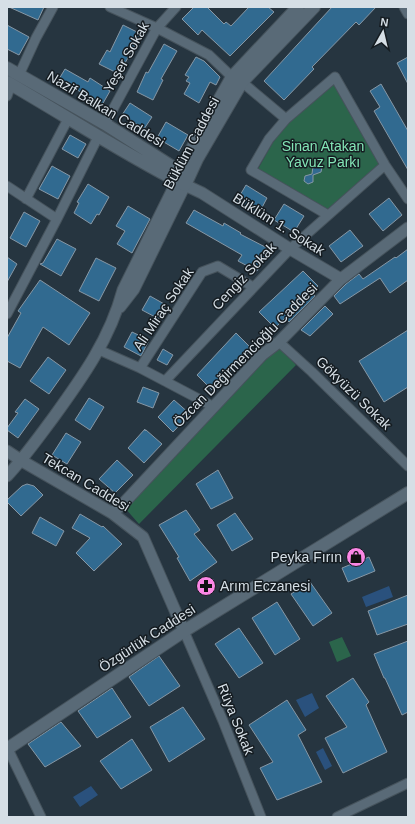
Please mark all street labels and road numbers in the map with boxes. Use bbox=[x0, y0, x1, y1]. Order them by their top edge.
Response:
street label: Yeşer Sokak bbox=[100, 18, 152, 95]
street label: Nazif Balkan Caddesi bbox=[45, 68, 167, 150]
street label: Büklüm Caddesi bbox=[160, 94, 222, 192]
street label: Büklüm 1. Sokak bbox=[230, 189, 329, 259]
street label: Cengiz Sokak bbox=[209, 238, 280, 313]
street label: Ali Miraç Sokak bbox=[129, 264, 197, 353]
street label: Özcan Değirmencioğlu Caddesi bbox=[169, 279, 320, 430]
street label: Gökyüzü Sokak bbox=[313, 353, 396, 433]
street label: Tekcan Caddesi bbox=[39, 449, 133, 515]
street label: Özgürlük Caddesi bbox=[95, 600, 198, 675]
street label: Rüya Sokak bbox=[214, 681, 258, 758]

